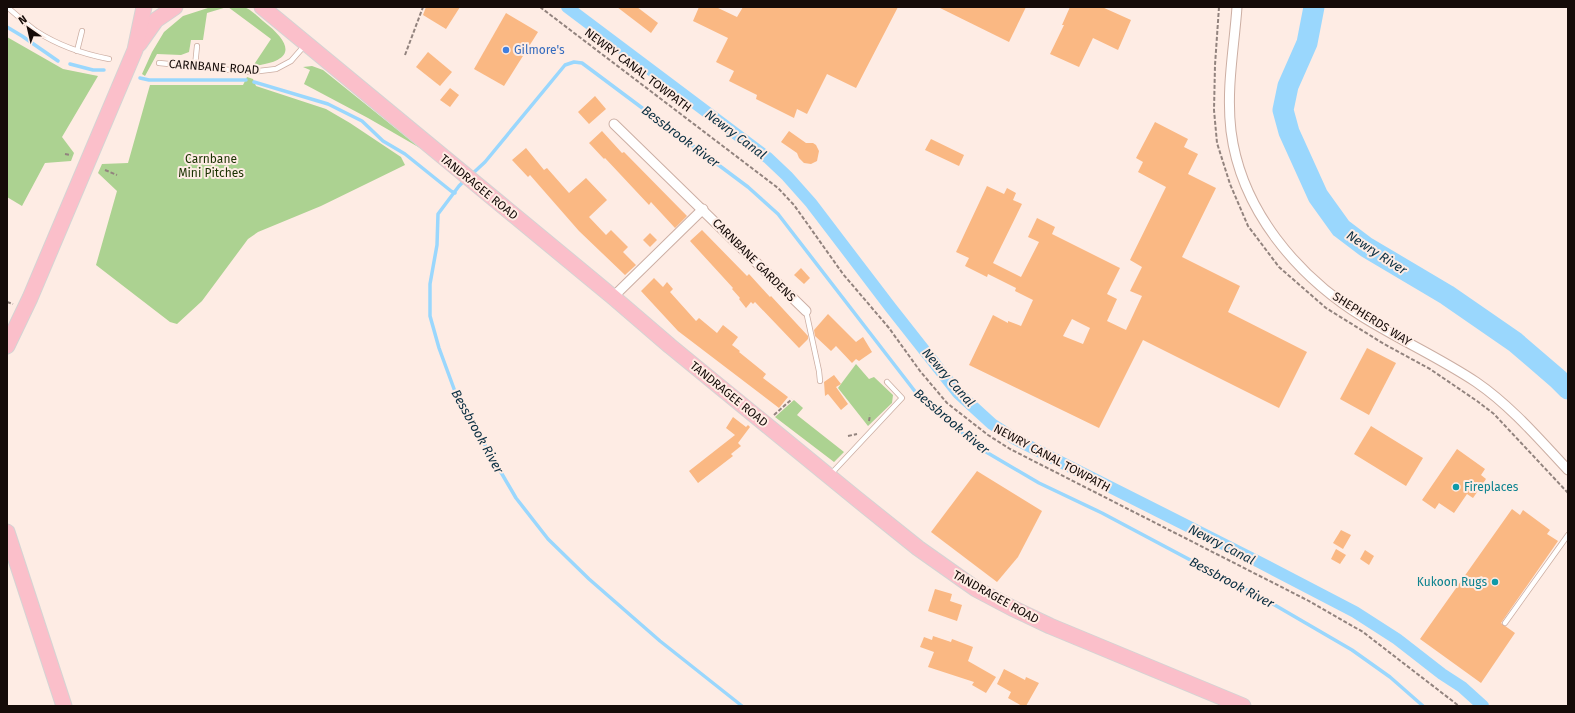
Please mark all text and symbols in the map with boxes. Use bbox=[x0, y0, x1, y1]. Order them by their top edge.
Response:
north arrow bbox=[8, 8, 48, 48]
text: N bbox=[16, 13, 29, 28]
street label: NEWRY CANAL TOWPATH bbox=[582, 25, 694, 115]
place label: Gilmore's bbox=[514, 43, 565, 57]
marker: Gilmore's bbox=[501, 45, 511, 55]
street label: CARNBANE ROAD bbox=[168, 57, 260, 77]
water label: Bessbrook River bbox=[639, 102, 723, 171]
water label: Newry Canal bbox=[702, 107, 769, 162]
street label: TANDRAGEE ROAD bbox=[437, 151, 521, 223]
park label: Carnbane Mini Pitches bbox=[178, 152, 244, 180]
street label: CARNBANE GARDENS bbox=[710, 216, 799, 305]
water label: Newry River bbox=[1344, 227, 1411, 278]
street label: SHEPHERDS WAY bbox=[1330, 289, 1414, 349]
water label: Newry Canal bbox=[919, 345, 978, 410]
street label: TANDRAGEE ROAD bbox=[687, 358, 771, 430]
water label: Bessbrook River bbox=[911, 386, 993, 458]
water label: Bessbrook River bbox=[448, 387, 507, 477]
street label: NEWRY CANAL TOWPATH bbox=[991, 421, 1113, 495]
place label: Fireplaces bbox=[1464, 480, 1519, 494]
marker: Fireplaces bbox=[1451, 482, 1461, 492]
water label: Newry Canal bbox=[1186, 521, 1258, 568]
water label: Bessbrook River bbox=[1187, 554, 1277, 611]
street label: TANDRAGEE ROAD bbox=[951, 568, 1042, 627]
place label: Kukoon Rugs bbox=[1417, 575, 1487, 589]
marker: Kukoon Rugs bbox=[1490, 577, 1500, 587]

